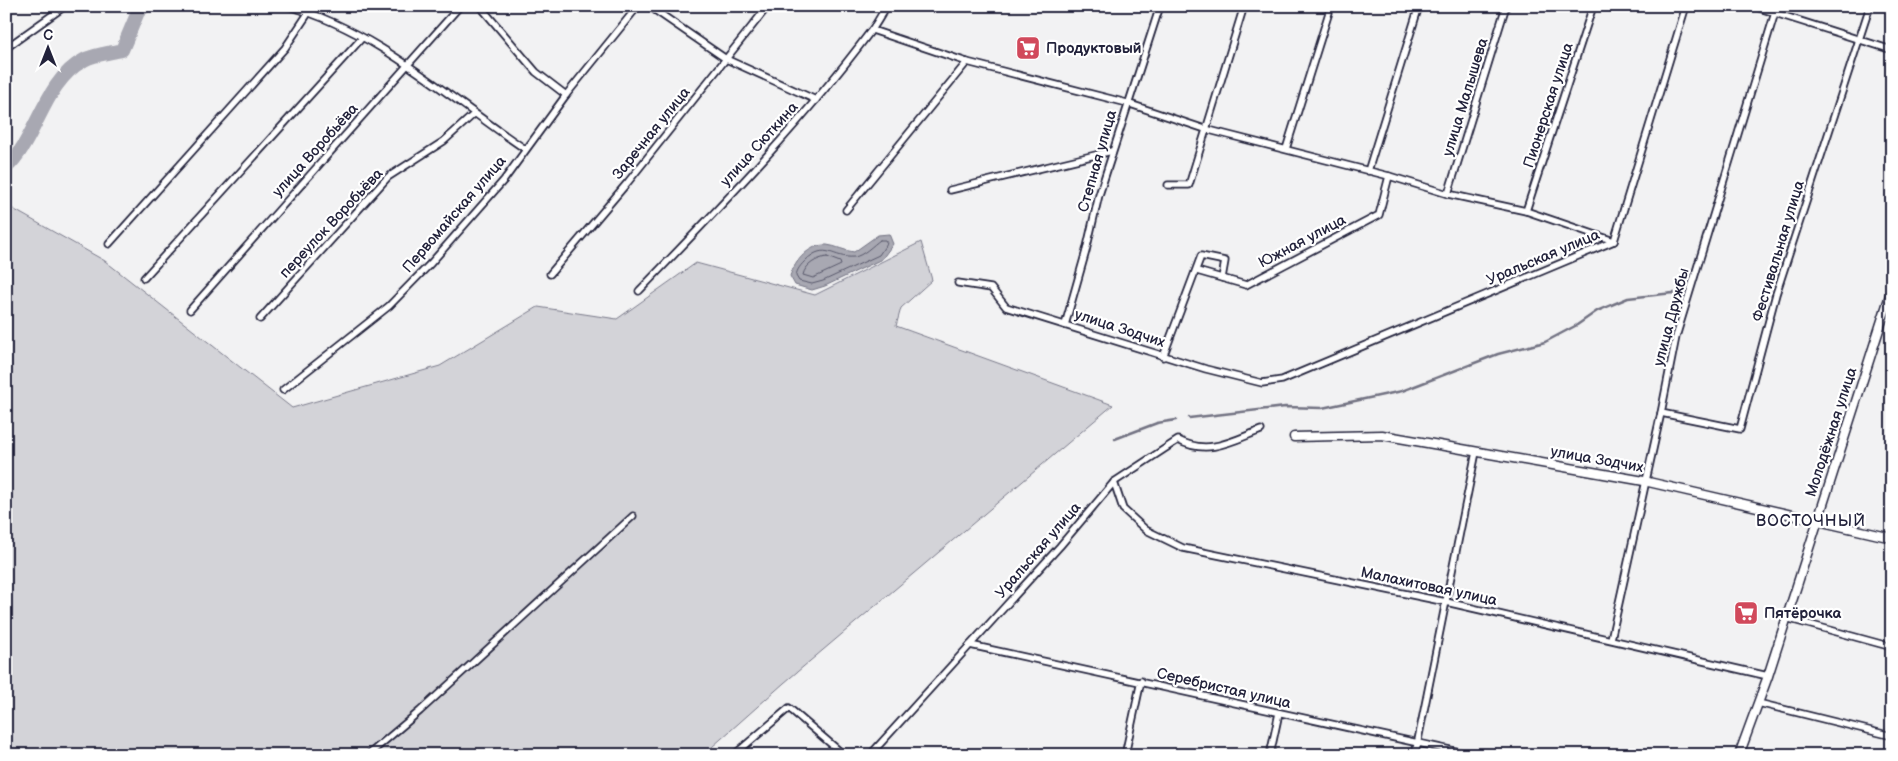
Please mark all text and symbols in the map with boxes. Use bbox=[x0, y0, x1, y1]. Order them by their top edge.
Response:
north arrow bbox=[22, 22, 72, 72]
text: С bbox=[43, 27, 53, 44]
supermarket icon: Продуктовый bbox=[1015, 35, 1041, 61]
street label: улица Малышева bbox=[1438, 35, 1493, 159]
place label: Продуктовый bbox=[1046, 39, 1141, 58]
street label: Пионерская улица bbox=[1519, 40, 1578, 170]
street label: Заречная улица bbox=[608, 83, 695, 183]
street label: улица Сюткина bbox=[716, 98, 802, 191]
street label: улица Воробьёва bbox=[268, 99, 363, 201]
street label: Степная улица bbox=[1074, 108, 1121, 214]
street label: Первомайская улица bbox=[398, 152, 510, 277]
street label: переулок Воробьёва bbox=[276, 164, 387, 282]
street label: Фестивальная улица bbox=[1748, 178, 1809, 324]
street label: Южная улица bbox=[1255, 210, 1349, 272]
street label: Уральская улица bbox=[1484, 225, 1603, 290]
street label: улица Дружбы bbox=[1649, 266, 1694, 368]
street label: улица Зодчих bbox=[1072, 305, 1168, 352]
street label: Молодёжная улица bbox=[1802, 365, 1861, 499]
street label: улица Зодчих bbox=[1549, 442, 1645, 477]
street label: Уральская улица bbox=[992, 498, 1085, 602]
district label: ВОСТОЧНЫЙ bbox=[1756, 512, 1866, 531]
street label: Малахитовая улица bbox=[1359, 563, 1499, 610]
supermarket icon: Пятёрочка bbox=[1733, 600, 1759, 626]
place label: Пятёрочка bbox=[1764, 604, 1842, 623]
street label: Серебристая улица bbox=[1155, 664, 1293, 713]

